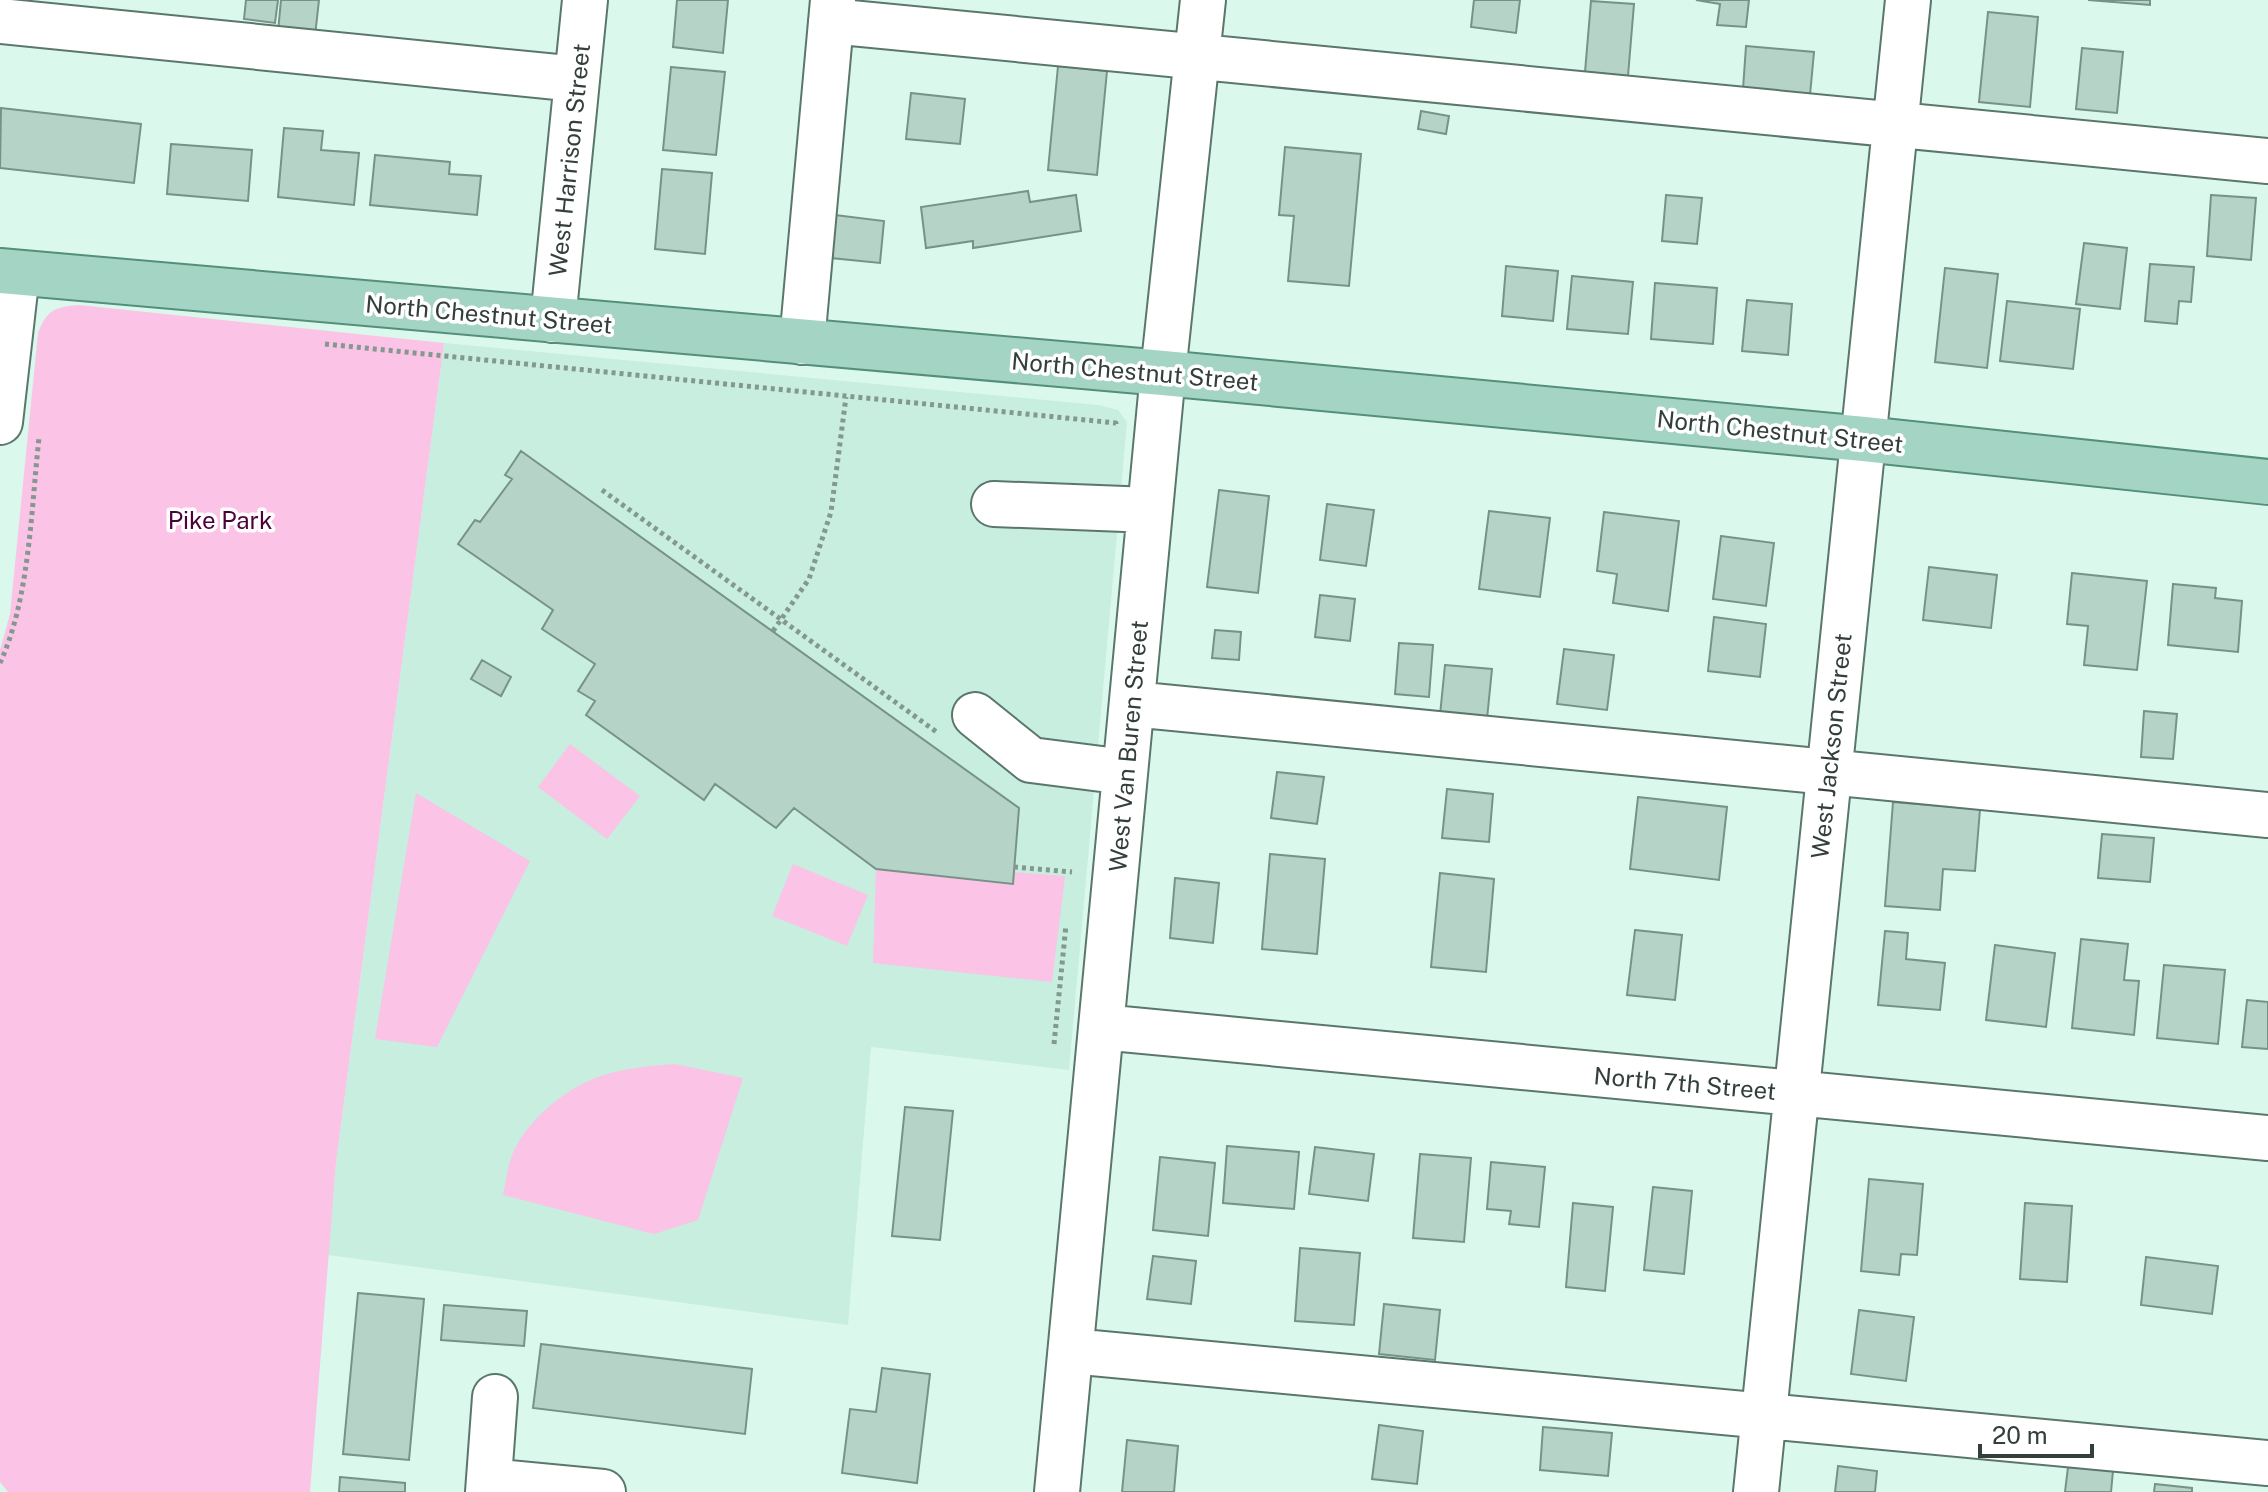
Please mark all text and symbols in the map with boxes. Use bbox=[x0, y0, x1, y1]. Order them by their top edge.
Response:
street label: West Harrison Street bbox=[543, 42, 595, 278]
street label: North Chestnut Street bbox=[364, 289, 614, 339]
street label: North Chestnut Street bbox=[1010, 346, 1260, 396]
street label: North Chestnut Street bbox=[1655, 404, 1905, 458]
park label: Pike Park bbox=[168, 506, 272, 534]
street label: West Van Buren Street bbox=[1103, 619, 1153, 873]
street label: West Jackson Street bbox=[1805, 632, 1857, 860]
street label: North 7th Street bbox=[1593, 1061, 1777, 1105]
scale bar bbox=[1980, 1408, 2092, 1458]
text: 20 m bbox=[1992, 1421, 2048, 1449]

